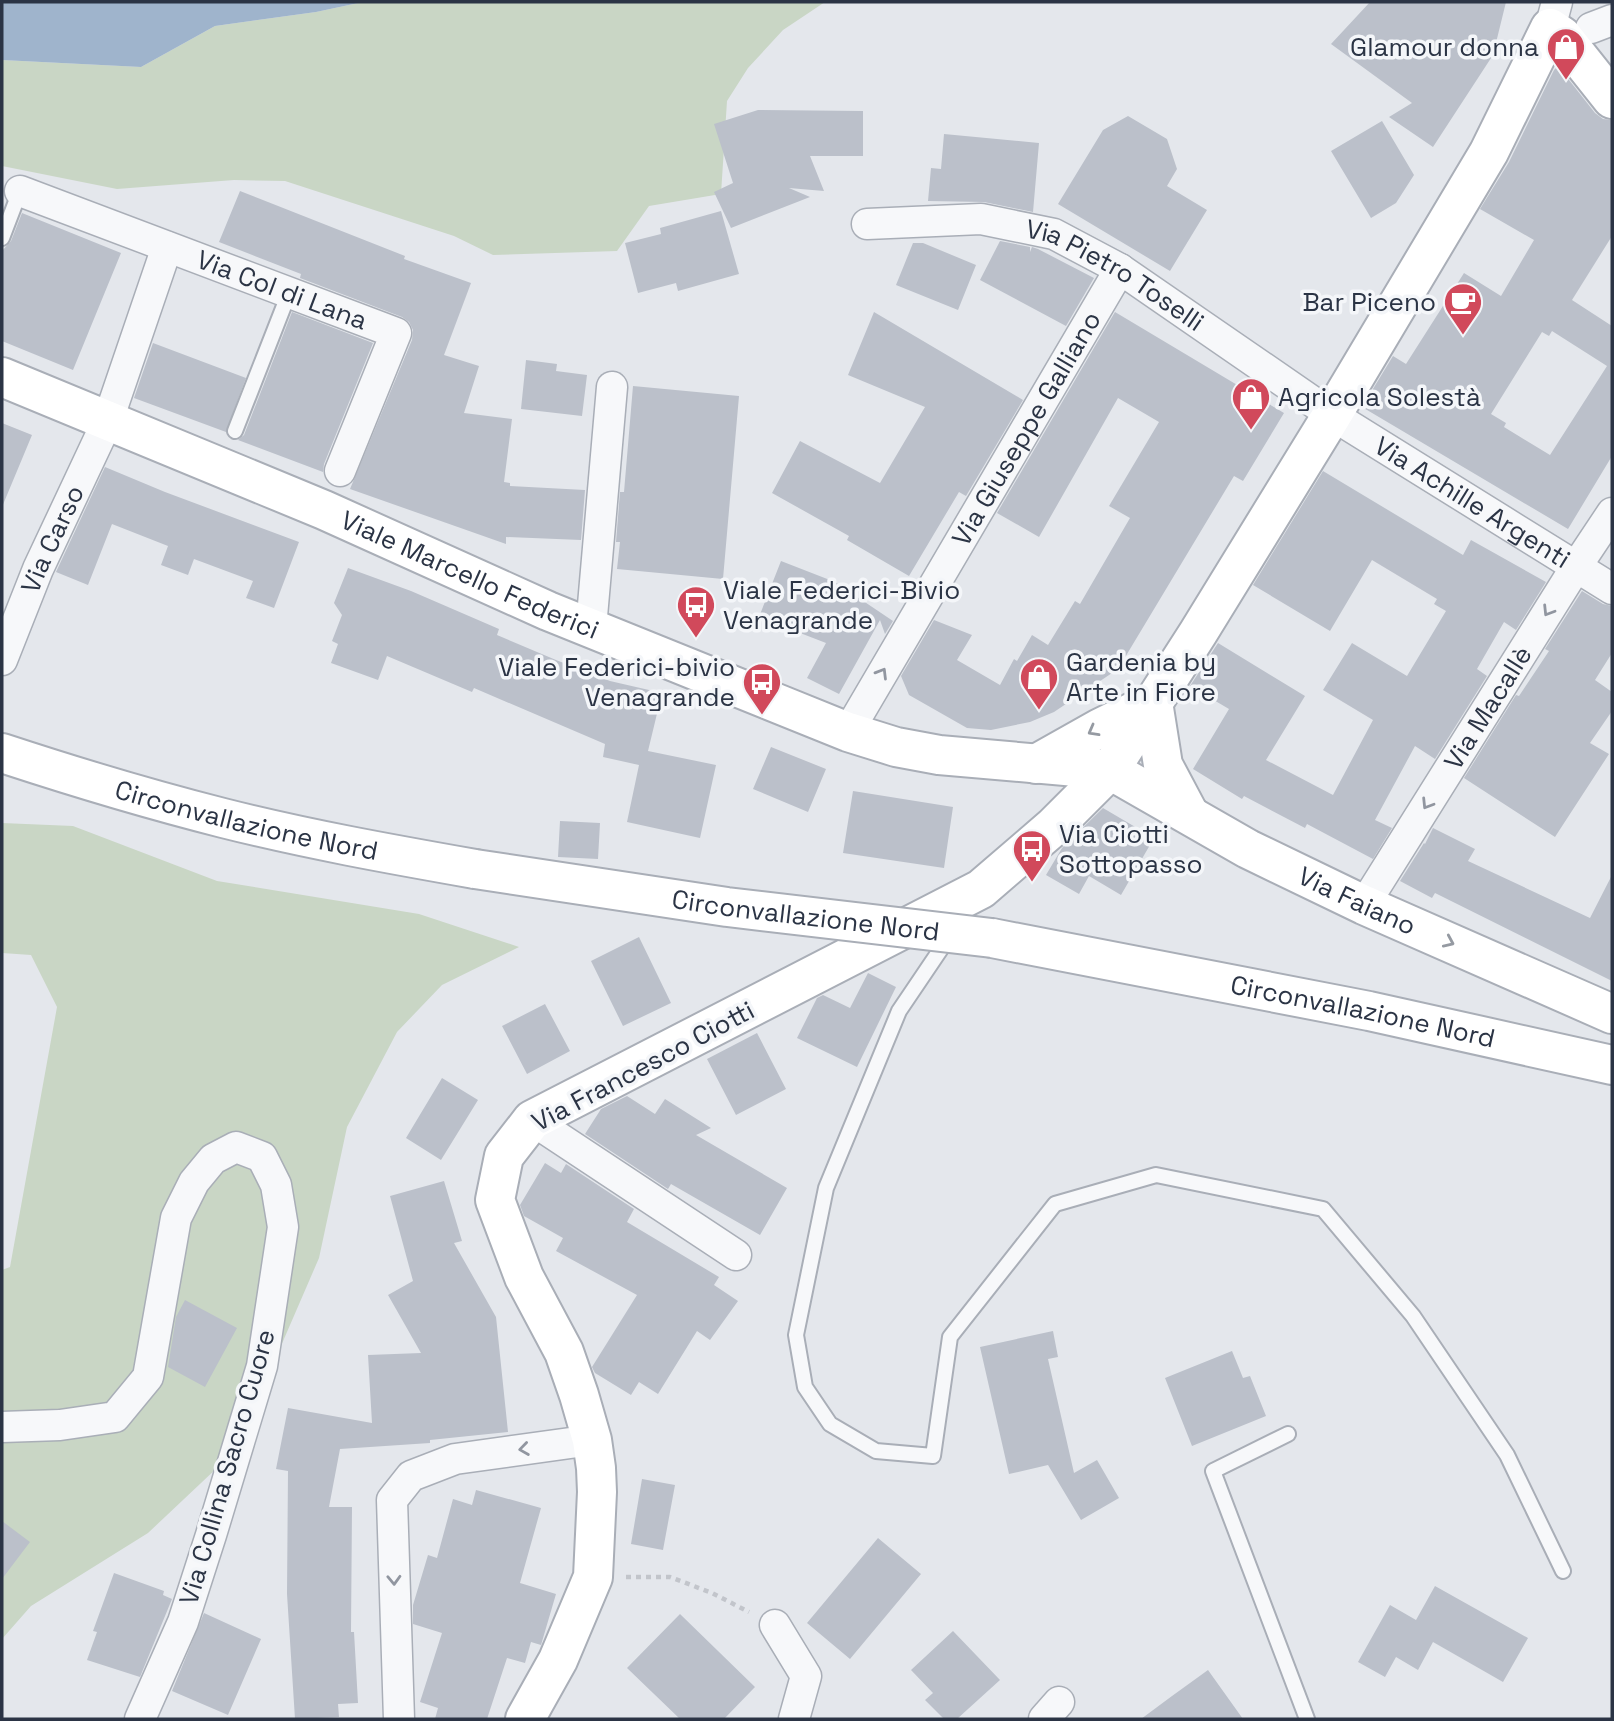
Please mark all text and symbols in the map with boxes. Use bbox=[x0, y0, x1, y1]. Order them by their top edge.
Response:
shop icon: Glamour donna bbox=[1545, 26, 1587, 81]
place label: Glamour donna bbox=[1350, 30, 1539, 64]
street label: Via Pietro Toselli bbox=[1023, 212, 1211, 339]
street label: Via Col di Lana bbox=[192, 242, 372, 338]
cafe icon: Bar Piceno bbox=[1442, 281, 1484, 336]
place label: Bar Piceno bbox=[1302, 285, 1436, 319]
street label: Via Giuseppe Galliano bbox=[944, 305, 1108, 552]
shop icon: Agricola Solestà bbox=[1230, 376, 1272, 431]
place label: Agricola Solestà bbox=[1278, 380, 1481, 414]
street label: Via Achille Argenti bbox=[1368, 429, 1577, 576]
street label: Via Carso bbox=[13, 480, 92, 598]
street label: Viale Marcello Federici bbox=[335, 503, 604, 647]
place label: Viale Federici-Bivio Venagrande bbox=[723, 573, 960, 637]
bus stop icon: Viale Federici-Bivio Venagrande bbox=[675, 584, 717, 639]
one-way arrow bbox=[1543, 604, 1556, 617]
street label: Via Macallè bbox=[1436, 639, 1539, 776]
place label: Gardenia by Arte in Fiore bbox=[1066, 645, 1216, 709]
place label: Viale Federici-bivio Venagrande bbox=[498, 650, 735, 714]
shop icon: Gardenia by Arte in Fiore bbox=[1018, 656, 1060, 711]
bus stop icon: Viale Federici-bivio Venagrande bbox=[741, 661, 783, 716]
one-way arrow bbox=[873, 668, 886, 681]
one-way arrow bbox=[1088, 723, 1101, 737]
street label: Circonvallazione Nord bbox=[111, 772, 381, 868]
one-way arrow bbox=[1423, 796, 1436, 809]
place label: Via Ciotti Sottopasso bbox=[1059, 817, 1202, 881]
bus stop icon: Via Ciotti Sottopasso bbox=[1011, 828, 1053, 883]
street label: Via Faiano bbox=[1292, 859, 1421, 943]
street label: Circonvallazione Nord bbox=[670, 882, 941, 949]
one-way arrow bbox=[1442, 934, 1454, 948]
street label: Circonvallazione Nord bbox=[1228, 968, 1498, 1056]
street label: Via Francesco Ciotti bbox=[526, 993, 760, 1139]
street label: Via Collina Sacro Cuore bbox=[171, 1325, 283, 1609]
one-way arrow bbox=[518, 1442, 530, 1457]
one-way arrow bbox=[387, 1575, 402, 1586]

